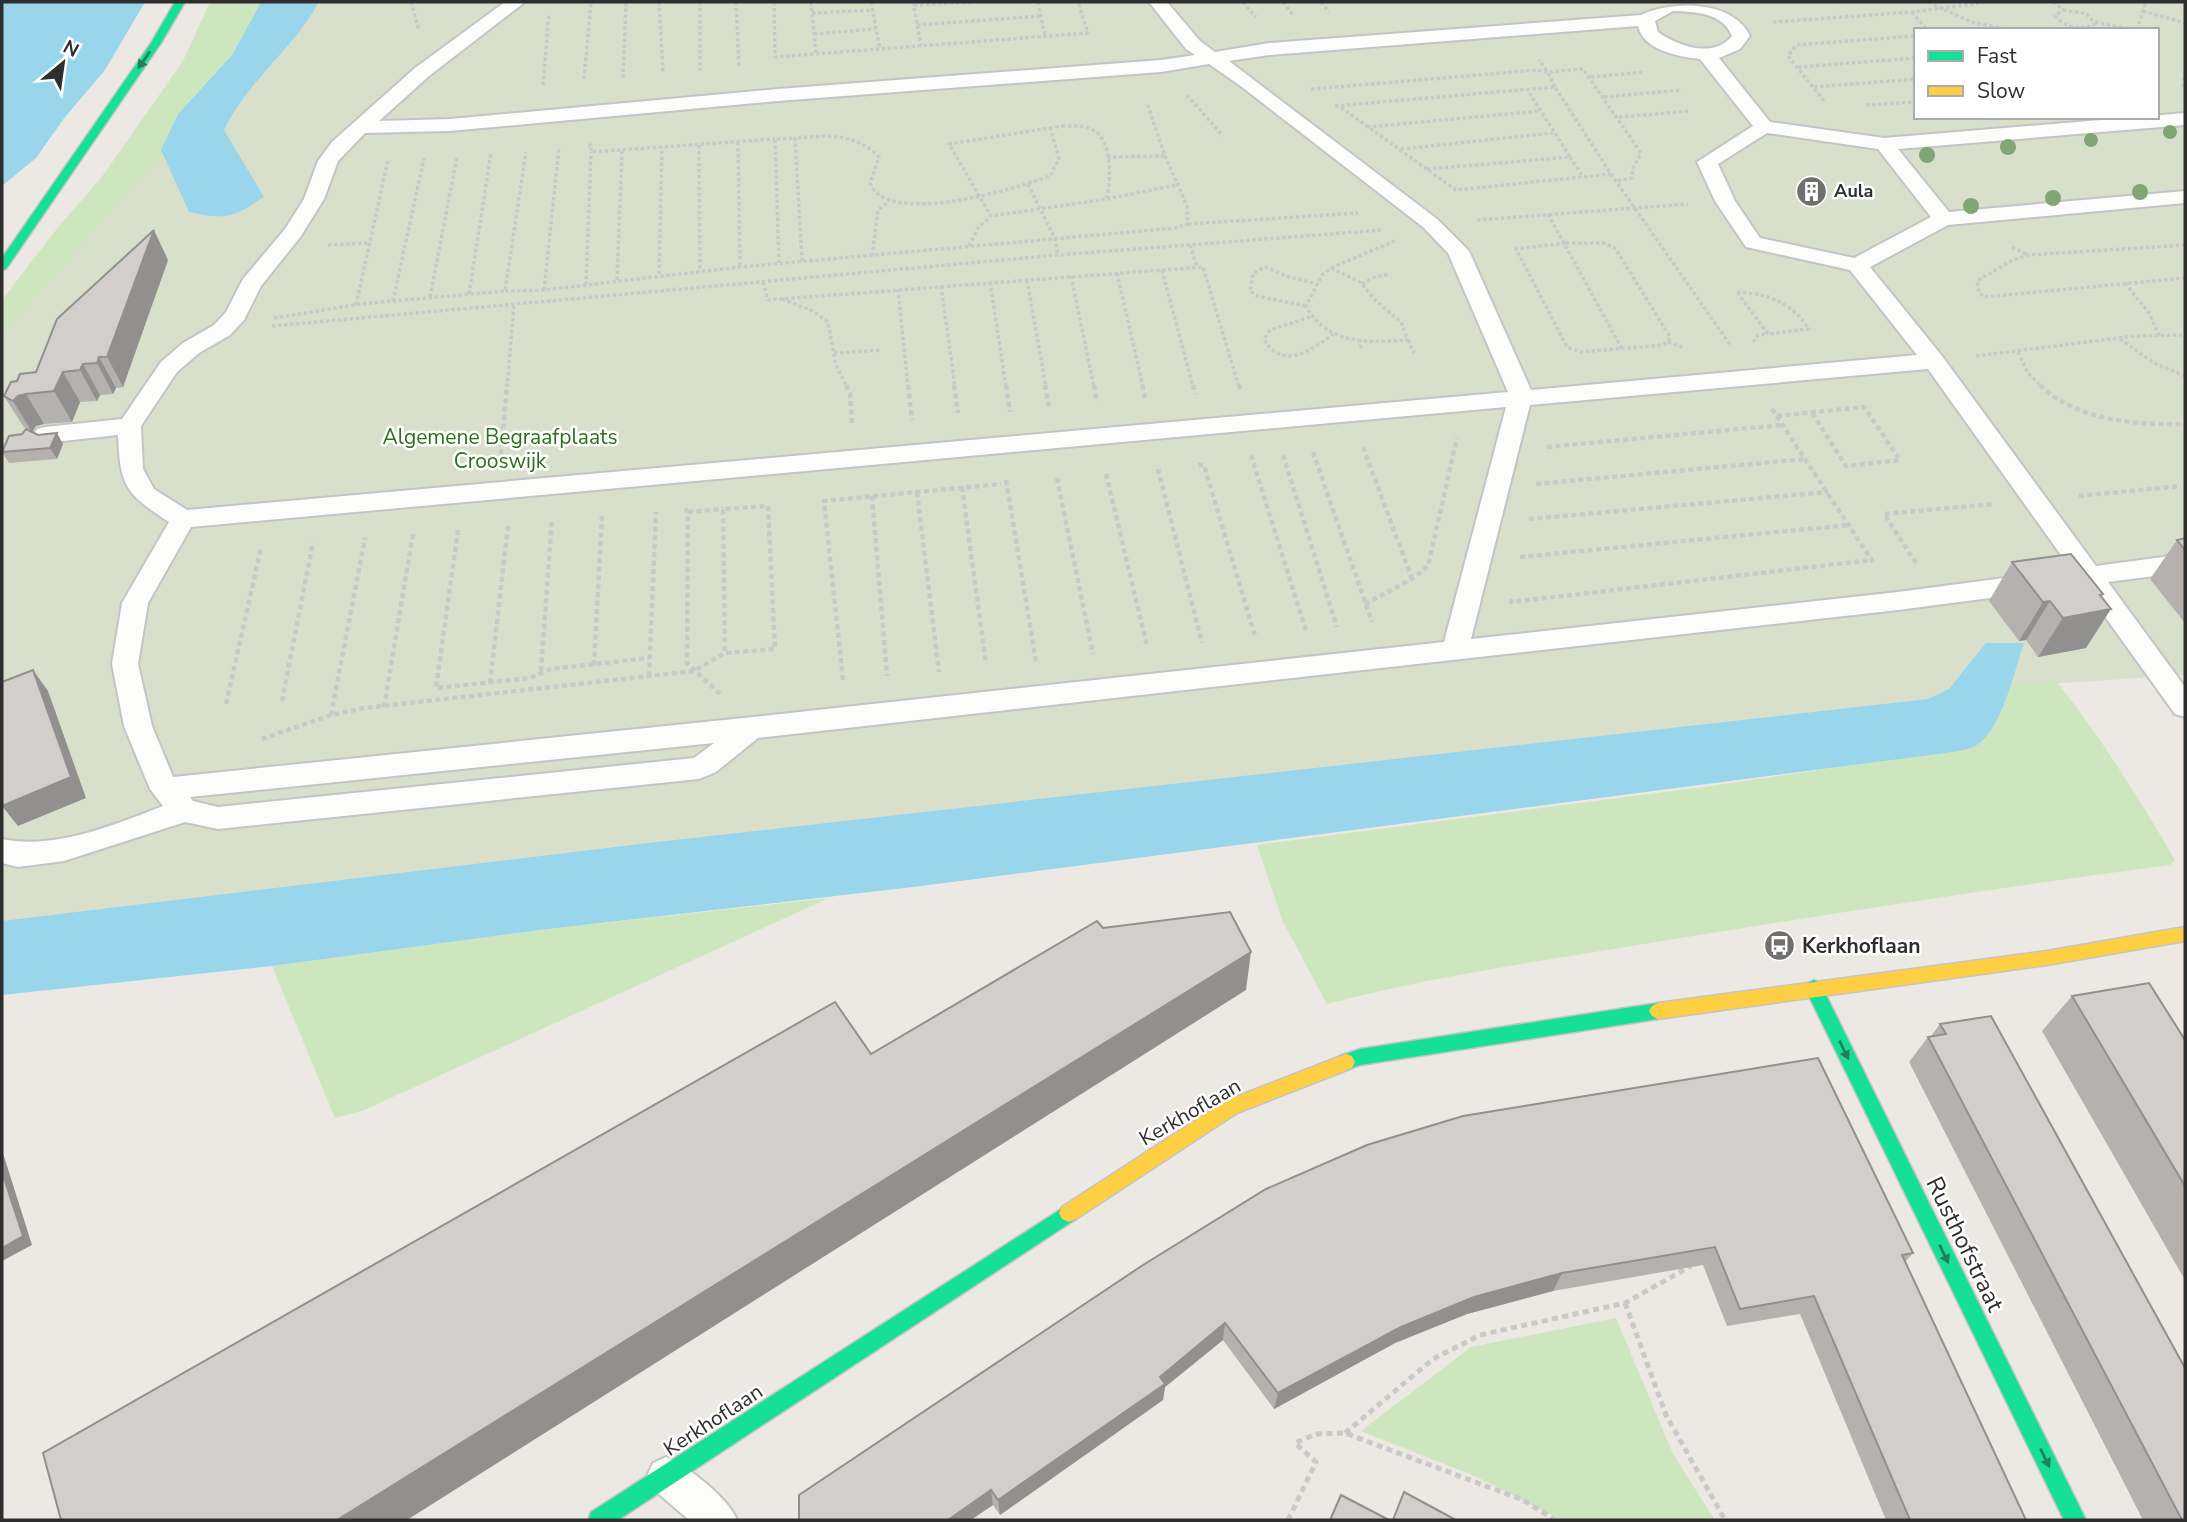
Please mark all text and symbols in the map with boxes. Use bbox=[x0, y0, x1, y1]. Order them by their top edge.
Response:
north arrow bbox=[28, 28, 98, 98]
legend bbox=[1914, 28, 2159, 119]
text: N bbox=[58, 34, 83, 64]
text: Fast bbox=[1977, 42, 2017, 70]
one-way arrow bbox=[137, 51, 151, 69]
text: Slow bbox=[1977, 77, 2026, 105]
building icon: Aula bbox=[1794, 174, 1828, 208]
place label: Aula bbox=[1834, 179, 1873, 203]
park label: Algemene Begraafplaats Crooswijk bbox=[382, 423, 618, 475]
bus stop icon: Kerkhoflaan bbox=[1762, 929, 1796, 963]
place label: Kerkhoflaan bbox=[1802, 932, 1920, 960]
one-way arrow bbox=[1838, 1040, 1850, 1060]
street label: Kerkhoflaan bbox=[1134, 1072, 1246, 1152]
street label: Rusthofstraat bbox=[1919, 1171, 2012, 1317]
one-way arrow bbox=[1939, 1244, 1950, 1264]
street label: Kerkhoflaan bbox=[658, 1377, 768, 1463]
one-way arrow bbox=[2039, 1448, 2050, 1468]

